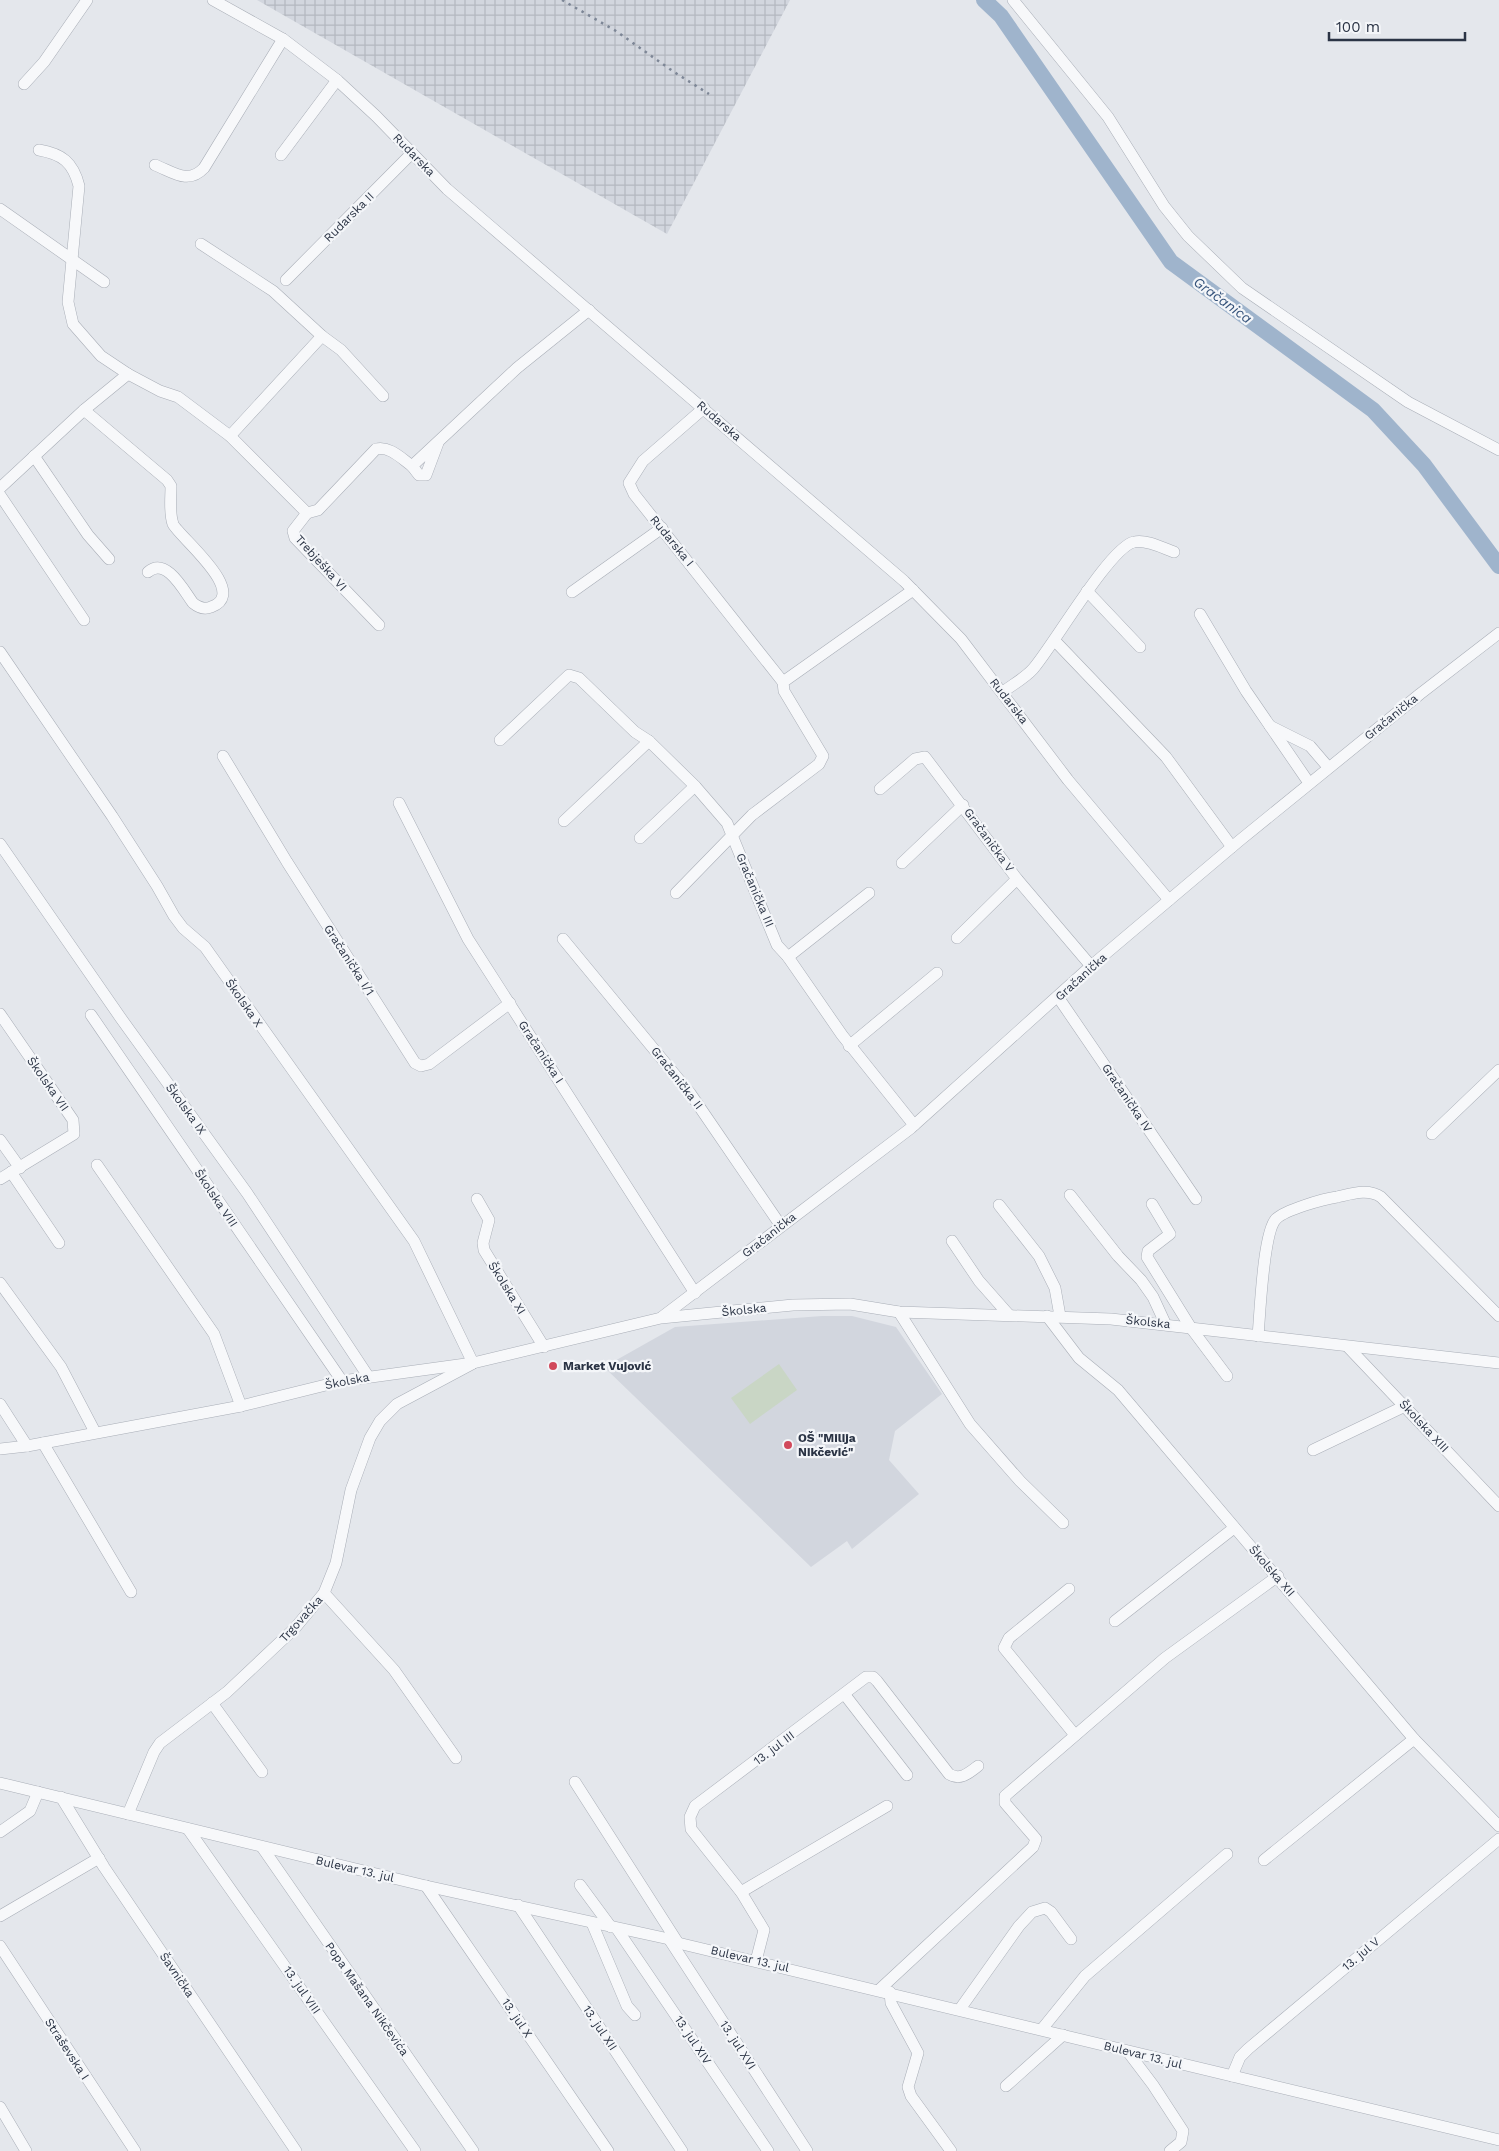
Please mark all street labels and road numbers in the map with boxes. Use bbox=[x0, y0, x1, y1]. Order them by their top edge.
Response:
street label: Rudarska bbox=[390, 131, 438, 179]
street label: Rudarska II bbox=[321, 189, 377, 245]
street label: Rudarska bbox=[694, 398, 744, 444]
street label: Rudarska I bbox=[647, 513, 697, 569]
street label: Trebješka VI bbox=[292, 532, 350, 594]
street label: Rudarska bbox=[987, 675, 1031, 727]
street label: Gračanička bbox=[1362, 691, 1421, 743]
street label: Gračanička V bbox=[961, 805, 1017, 875]
street label: Gračanička III bbox=[733, 851, 777, 929]
street label: Gračanička I/1 bbox=[321, 922, 377, 998]
street label: Gračanička bbox=[1052, 950, 1110, 1004]
street label: Školska X bbox=[222, 976, 266, 1030]
street label: Gračanička I bbox=[516, 1018, 566, 1086]
street label: Gračanička II bbox=[648, 1044, 706, 1112]
street label: Školska VII bbox=[24, 1054, 72, 1114]
street label: Gračanička IV bbox=[1099, 1061, 1155, 1135]
street label: Školska IX bbox=[163, 1081, 209, 1137]
street label: Školska VIII bbox=[192, 1166, 240, 1230]
street label: Gračanička bbox=[739, 1209, 799, 1260]
street label: Školska XI bbox=[485, 1259, 529, 1317]
street label: Školska bbox=[721, 1301, 767, 1319]
street label: Školska bbox=[1125, 1313, 1171, 1331]
street label: Školska bbox=[324, 1370, 371, 1392]
street label: Školska XIII bbox=[1396, 1397, 1452, 1455]
street label: Školska XII bbox=[1246, 1543, 1298, 1599]
street label: Trgovačka bbox=[276, 1593, 326, 1645]
street label: 13. jul III bbox=[751, 1728, 797, 1768]
street label: Bulevar 13. jul bbox=[314, 1853, 396, 1885]
street label: 13. jul V bbox=[1340, 1934, 1383, 1974]
street label: Popa Mašana Nikčevića bbox=[322, 1939, 412, 2059]
street label: Bulevar 13. jul bbox=[709, 1943, 791, 1975]
street label: Šavnička bbox=[157, 1950, 197, 2000]
street label: 13. jul VIII bbox=[281, 1963, 323, 2017]
street label: 13. jul X bbox=[499, 1996, 535, 2040]
street label: 13. jul XII bbox=[580, 2003, 620, 2053]
street label: 13. jul XIV bbox=[672, 2013, 714, 2067]
street label: Straševska I bbox=[42, 2016, 92, 2082]
street label: 13. jul XVI bbox=[717, 2018, 759, 2072]
street label: Bulevar 13. jul bbox=[1102, 2039, 1184, 2072]

